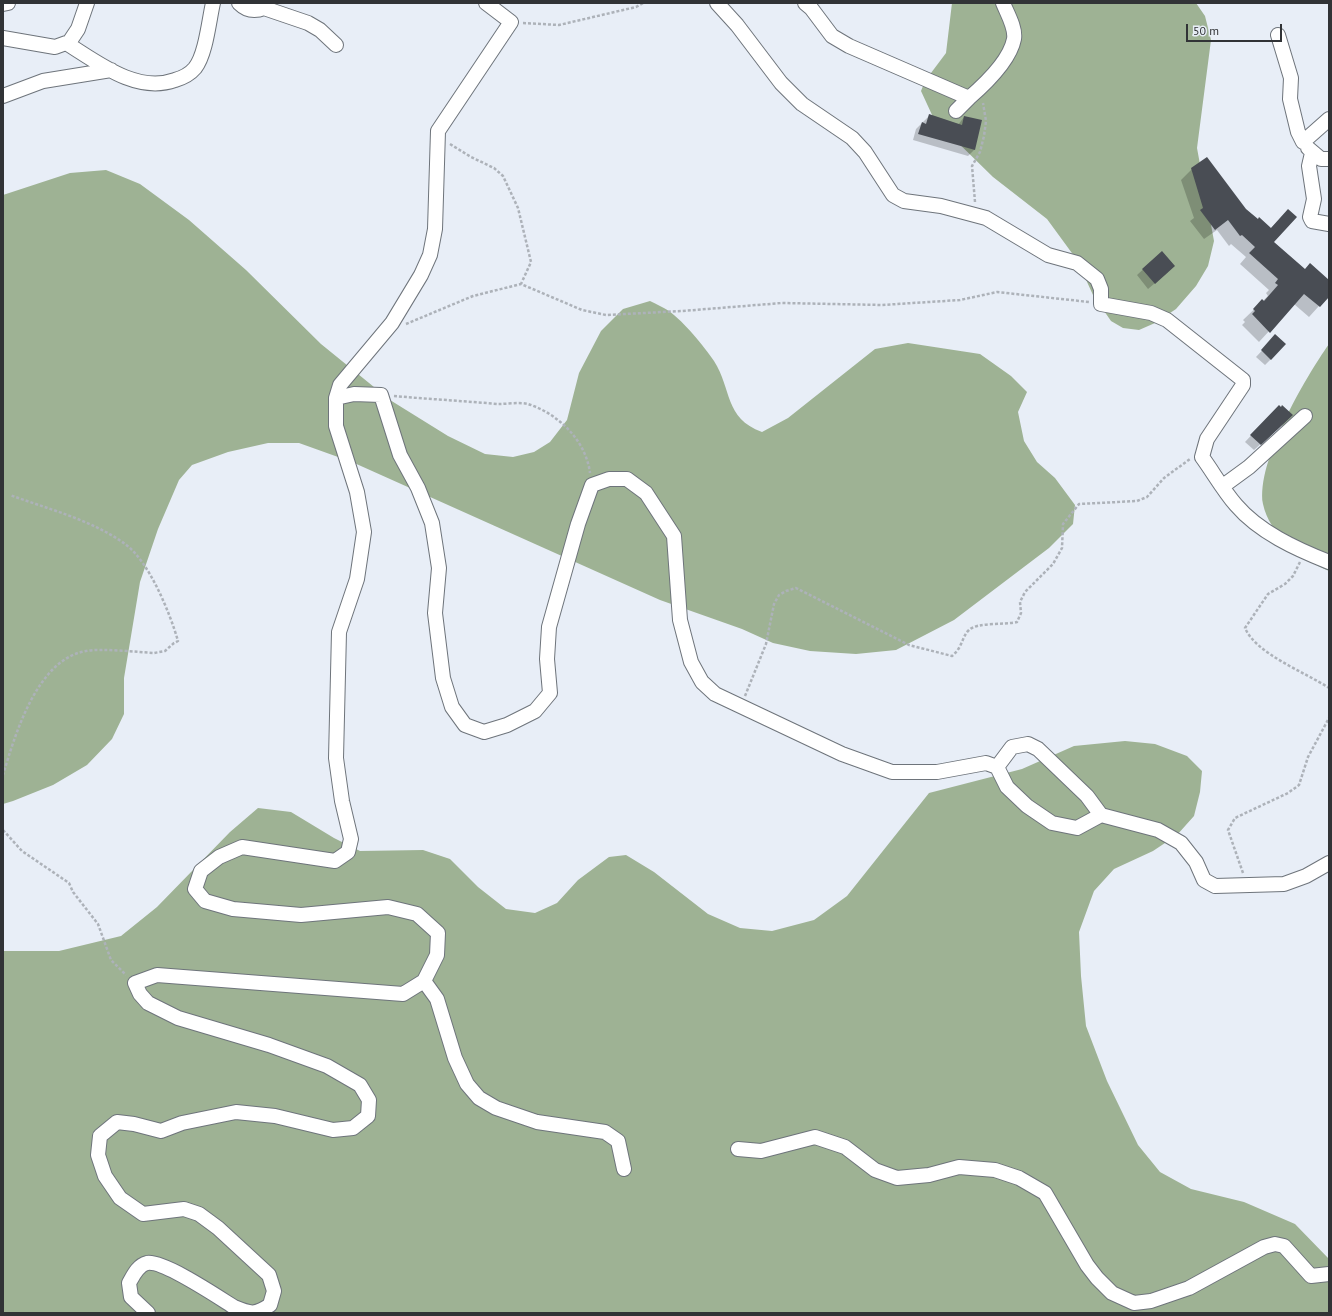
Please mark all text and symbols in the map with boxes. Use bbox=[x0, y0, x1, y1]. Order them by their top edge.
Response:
scale bar bbox=[1188, 16, 1284, 42]
text: 50 m bbox=[1193, 23, 1219, 38]

